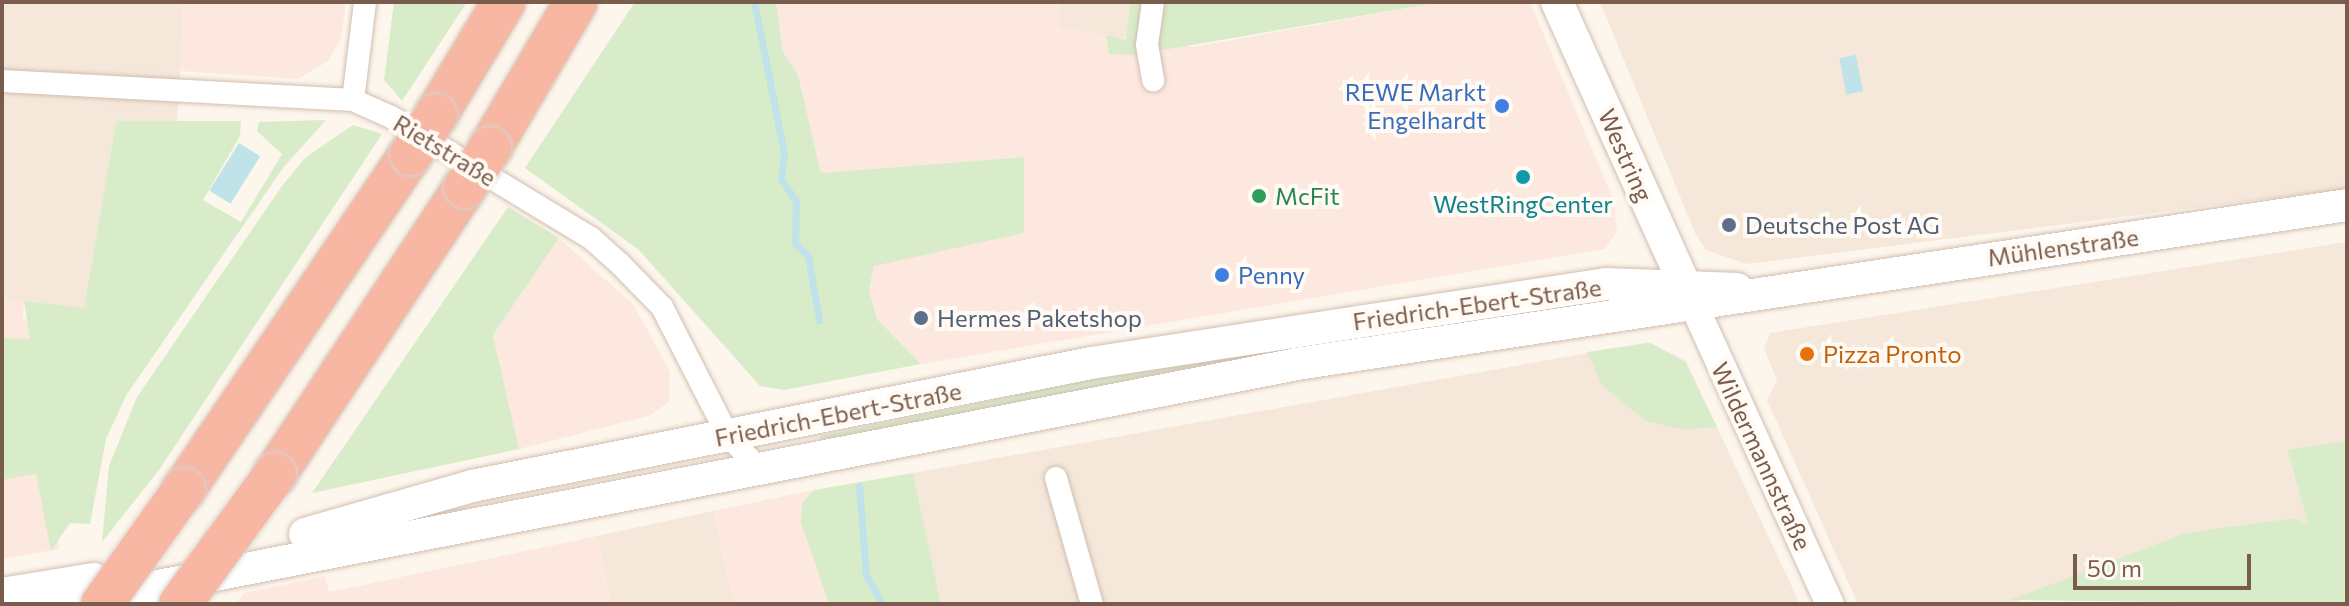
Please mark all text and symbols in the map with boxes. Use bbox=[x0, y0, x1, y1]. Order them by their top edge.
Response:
place label: REWE Markt Engelhardt bbox=[1345, 78, 1486, 134]
marker: REWE Markt Engelhardt bbox=[1493, 97, 1511, 115]
street label: Westring bbox=[1593, 104, 1659, 206]
street label: Rietstraße bbox=[389, 108, 501, 192]
marker: WestRingCenter bbox=[1514, 168, 1532, 186]
place label: McFit bbox=[1275, 182, 1340, 210]
marker: McFit bbox=[1250, 187, 1268, 205]
place label: WestRingCenter bbox=[1433, 190, 1613, 218]
place label: Deutsche Post AG bbox=[1745, 211, 1940, 239]
marker: Deutsche Post AG bbox=[1720, 216, 1738, 234]
street label: Mühlenstraße bbox=[1986, 222, 2140, 272]
place label: Penny bbox=[1238, 261, 1305, 289]
marker: Penny bbox=[1213, 266, 1231, 284]
street label: Friedrich-Ebert-Straße bbox=[1351, 272, 1603, 336]
place label: Hermes Paketshop bbox=[937, 304, 1142, 332]
marker: Hermes Paketshop bbox=[912, 309, 930, 327]
place label: Pizza Pronto bbox=[1823, 340, 1962, 368]
marker: Pizza Pronto bbox=[1798, 345, 1816, 363]
street label: Wildermannstraße bbox=[1706, 358, 1818, 554]
street label: Friedrich-Ebert-Straße bbox=[712, 376, 964, 452]
scale bar bbox=[2077, 538, 2255, 588]
text: 50 m bbox=[2087, 553, 2142, 582]

